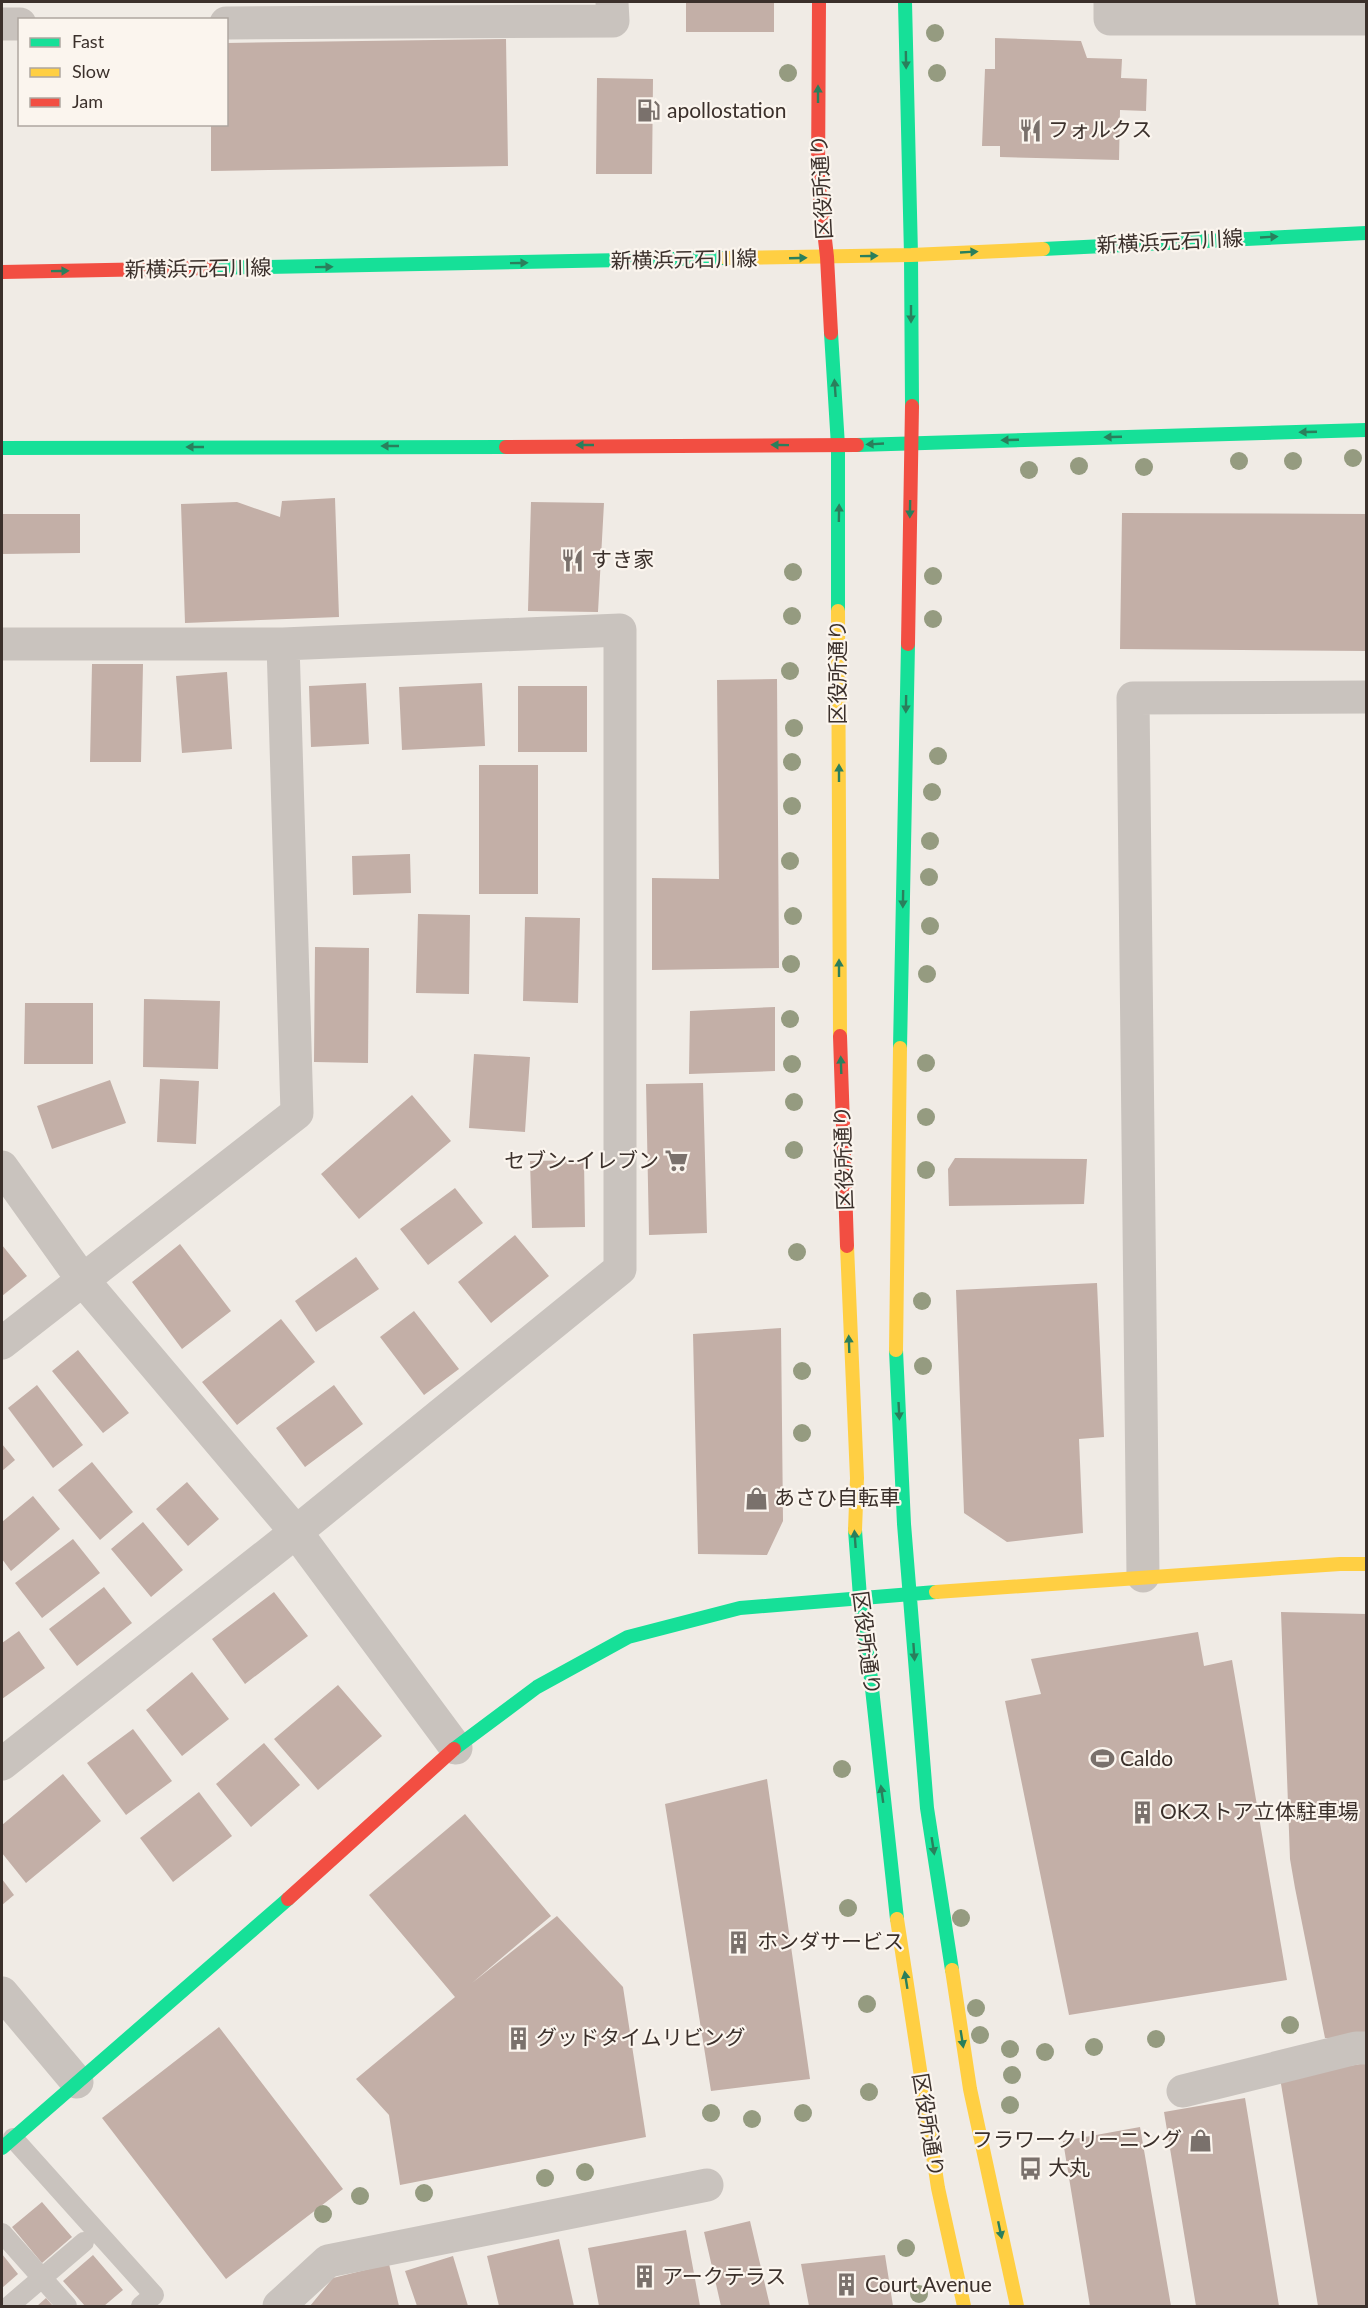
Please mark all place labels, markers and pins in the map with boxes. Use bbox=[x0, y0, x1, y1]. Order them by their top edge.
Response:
place label: apollostation bbox=[667, 97, 786, 122]
fuel station icon: apollostation bbox=[636, 98, 662, 124]
place label: フォルクス bbox=[1048, 116, 1152, 141]
restaurant icon: フォルクス bbox=[1017, 117, 1043, 143]
place label: すき家 bbox=[591, 546, 654, 571]
restaurant icon: すき家 bbox=[560, 547, 586, 573]
place label: セブン-イレブン bbox=[504, 1147, 659, 1172]
supermarket icon: セブン-イレブン bbox=[664, 1148, 690, 1174]
place label: あさひ自転車 bbox=[774, 1484, 900, 1509]
shop icon: あさひ自転車 bbox=[743, 1485, 769, 1511]
place label: Caldo bbox=[1120, 1745, 1173, 1770]
sports icon: Caldo bbox=[1089, 1746, 1115, 1772]
place label: OKストア立体駐車場 bbox=[1160, 1798, 1359, 1823]
building icon: OKストア立体駐車場 bbox=[1129, 1799, 1155, 1825]
place label: ホンダサービス bbox=[757, 1928, 904, 1953]
building icon: ホンダサービス bbox=[726, 1929, 752, 1955]
place label: グッドタイムリビング bbox=[536, 2024, 746, 2049]
building icon: グッドタイムリビング bbox=[505, 2025, 531, 2051]
place label: フラワークリーニング bbox=[972, 2126, 1182, 2151]
shop icon: フラワークリーニング bbox=[1187, 2127, 1213, 2153]
place label: 大丸 bbox=[1048, 2154, 1090, 2179]
bus stop icon: 大丸 bbox=[1017, 2155, 1043, 2181]
place label: アークテラス bbox=[662, 2263, 786, 2288]
building icon: アークテラス bbox=[631, 2264, 657, 2290]
place label: Court Avenue bbox=[865, 2271, 992, 2296]
building icon: Court Avenue bbox=[834, 2272, 860, 2298]

